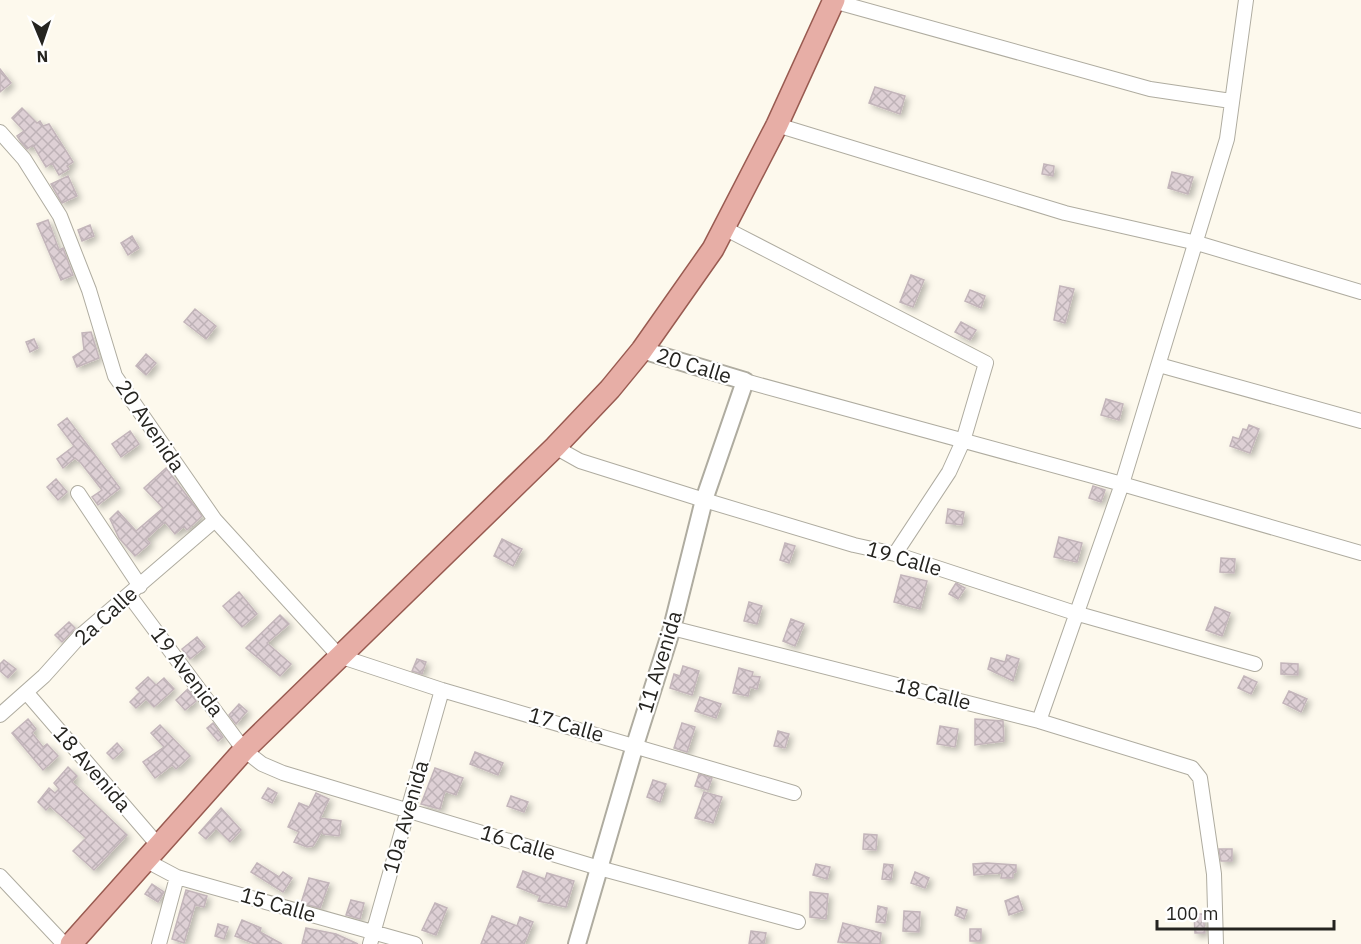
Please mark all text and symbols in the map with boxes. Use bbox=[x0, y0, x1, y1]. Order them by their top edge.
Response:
north arrow bbox=[12, 12, 72, 72]
text: N bbox=[36, 47, 49, 67]
street label: 20 Calle bbox=[653, 340, 735, 390]
street label: 20 Avenida bbox=[110, 374, 192, 477]
street label: 19 Calle bbox=[863, 534, 945, 582]
street label: 2a Calle bbox=[68, 579, 143, 651]
street label: 11 Avenida bbox=[630, 607, 688, 716]
street label: 19 Avenida bbox=[145, 621, 231, 722]
street label: 18 Calle bbox=[892, 670, 974, 716]
street label: 17 Calle bbox=[525, 700, 607, 748]
street label: 18 Avenida bbox=[48, 719, 138, 817]
street label: 10a Avenida bbox=[375, 757, 435, 877]
street label: 16 Calle bbox=[477, 817, 559, 867]
street label: 15 Calle bbox=[237, 880, 319, 928]
scale bar bbox=[1157, 893, 1334, 931]
text: 100 m bbox=[1166, 902, 1218, 925]

